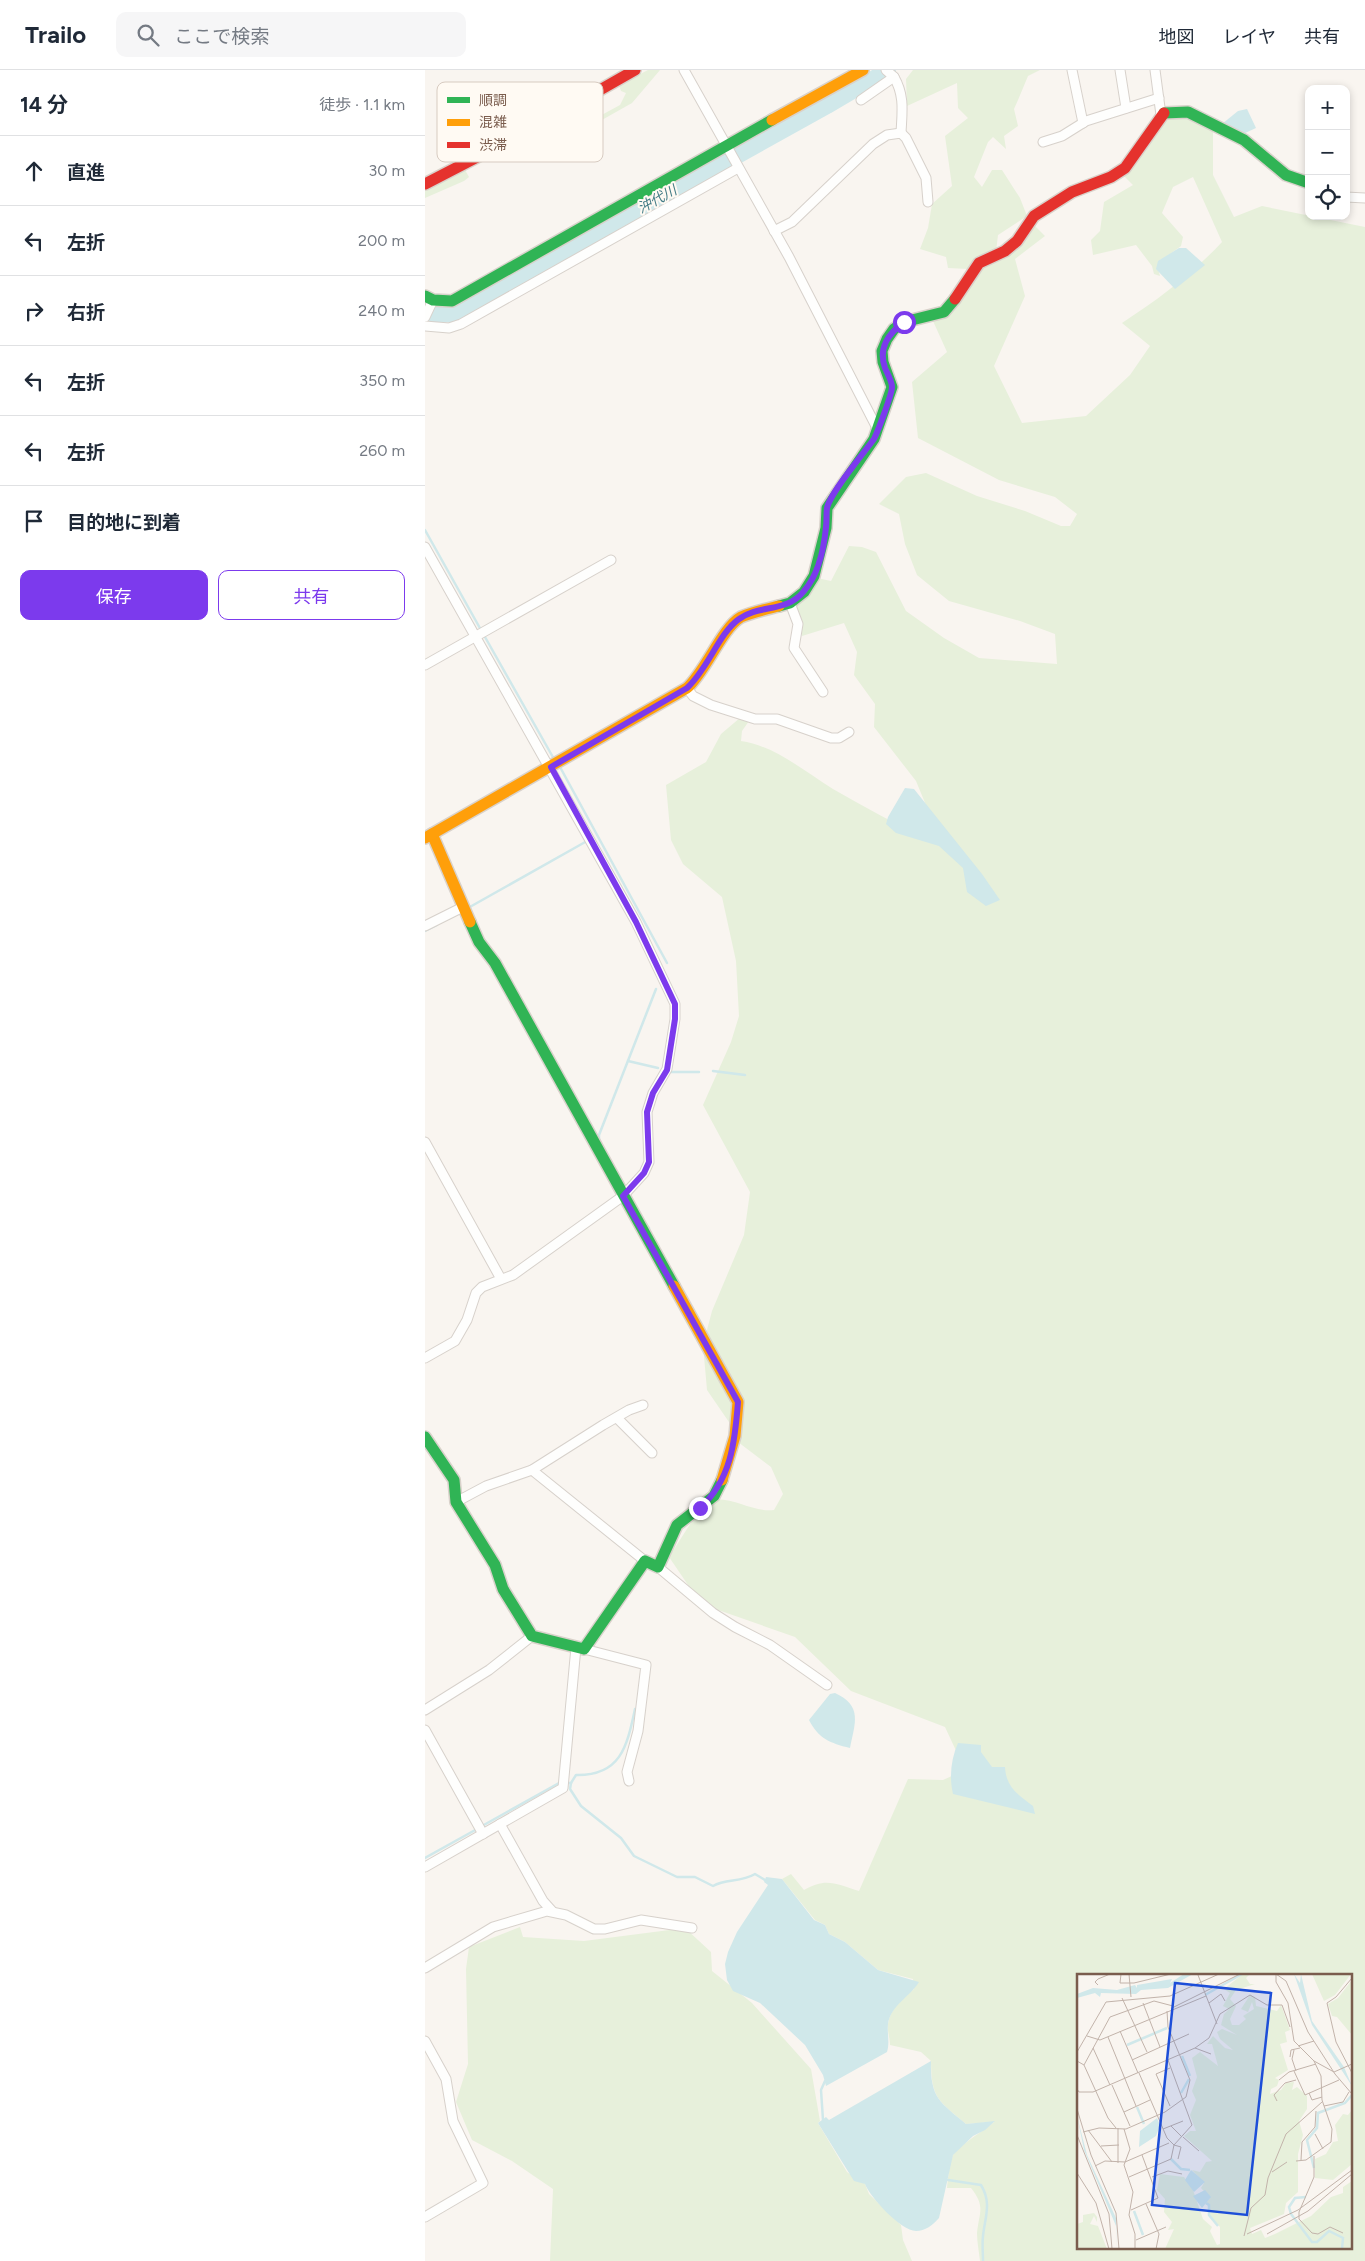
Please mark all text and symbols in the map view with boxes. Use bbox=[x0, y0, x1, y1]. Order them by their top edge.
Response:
search box bbox=[116, 12, 466, 57]
text: Trailo bbox=[25, 20, 86, 49]
icon: search bbox=[134, 21, 162, 49]
text: ここで検索 bbox=[174, 25, 269, 48]
text: 地図 bbox=[1159, 26, 1195, 48]
text: レイヤ bbox=[1223, 26, 1276, 48]
text: 共有 bbox=[1304, 26, 1340, 48]
legend bbox=[437, 82, 603, 162]
map controls bbox=[1305, 85, 1350, 220]
button: + bbox=[1305, 85, 1350, 130]
text: 14 分 bbox=[20, 92, 68, 117]
text: 順調 bbox=[479, 92, 507, 109]
text: 徒歩 · 1.1 km bbox=[319, 95, 405, 114]
text: 混雑 bbox=[479, 114, 507, 131]
button: − bbox=[1305, 130, 1350, 175]
text: 渋滞 bbox=[479, 137, 507, 154]
icon: ahead bbox=[20, 157, 48, 185]
text: 直進 bbox=[67, 161, 105, 184]
text: 30 m bbox=[368, 161, 405, 180]
button: locate bbox=[1305, 175, 1350, 220]
water label: 沖代川 bbox=[635, 181, 681, 217]
icon: left bbox=[20, 227, 48, 255]
text: 左折 bbox=[67, 231, 105, 254]
text: 200 m bbox=[358, 231, 405, 250]
icon: right bbox=[20, 297, 48, 325]
text: 右折 bbox=[67, 301, 105, 324]
text: 240 m bbox=[358, 301, 405, 320]
route start bbox=[893, 311, 916, 334]
icon: left bbox=[20, 367, 48, 395]
text: 左折 bbox=[67, 371, 105, 394]
text: 350 m bbox=[359, 371, 405, 390]
icon: left bbox=[20, 437, 48, 465]
text: 左折 bbox=[67, 441, 105, 464]
text: 260 m bbox=[359, 441, 405, 460]
icon: arrive bbox=[20, 507, 48, 535]
text: 目的地に到着 bbox=[67, 511, 181, 534]
button: 保存 bbox=[20, 570, 208, 620]
button: 共有 bbox=[218, 570, 405, 620]
route end bbox=[689, 1497, 712, 1520]
inset map bbox=[1077, 1974, 1353, 2248]

